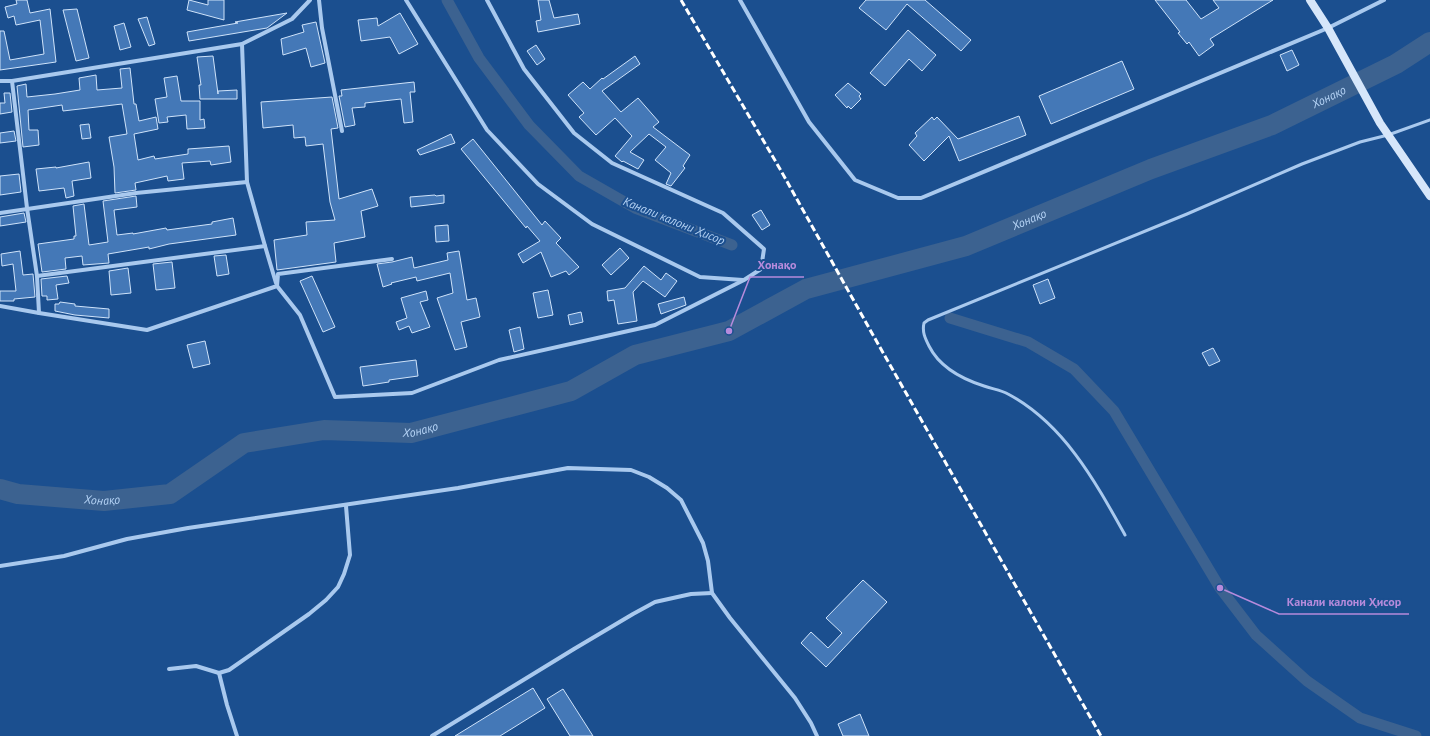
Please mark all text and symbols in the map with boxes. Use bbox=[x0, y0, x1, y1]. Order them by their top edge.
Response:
water label: Хонақо bbox=[1308, 82, 1348, 112]
water label: Канали калони Ҳисор bbox=[621, 193, 727, 248]
water label: Хонақо bbox=[1009, 205, 1049, 233]
callout: Хонақо bbox=[750, 253, 804, 277]
text: Хонақо bbox=[758, 257, 797, 272]
water label: Хонақо bbox=[401, 418, 440, 440]
water label: Хонақо bbox=[82, 491, 121, 508]
callout: Канали калони Ҳисор bbox=[1279, 590, 1409, 614]
text: Канали калони Ҳисор bbox=[1287, 594, 1402, 609]

